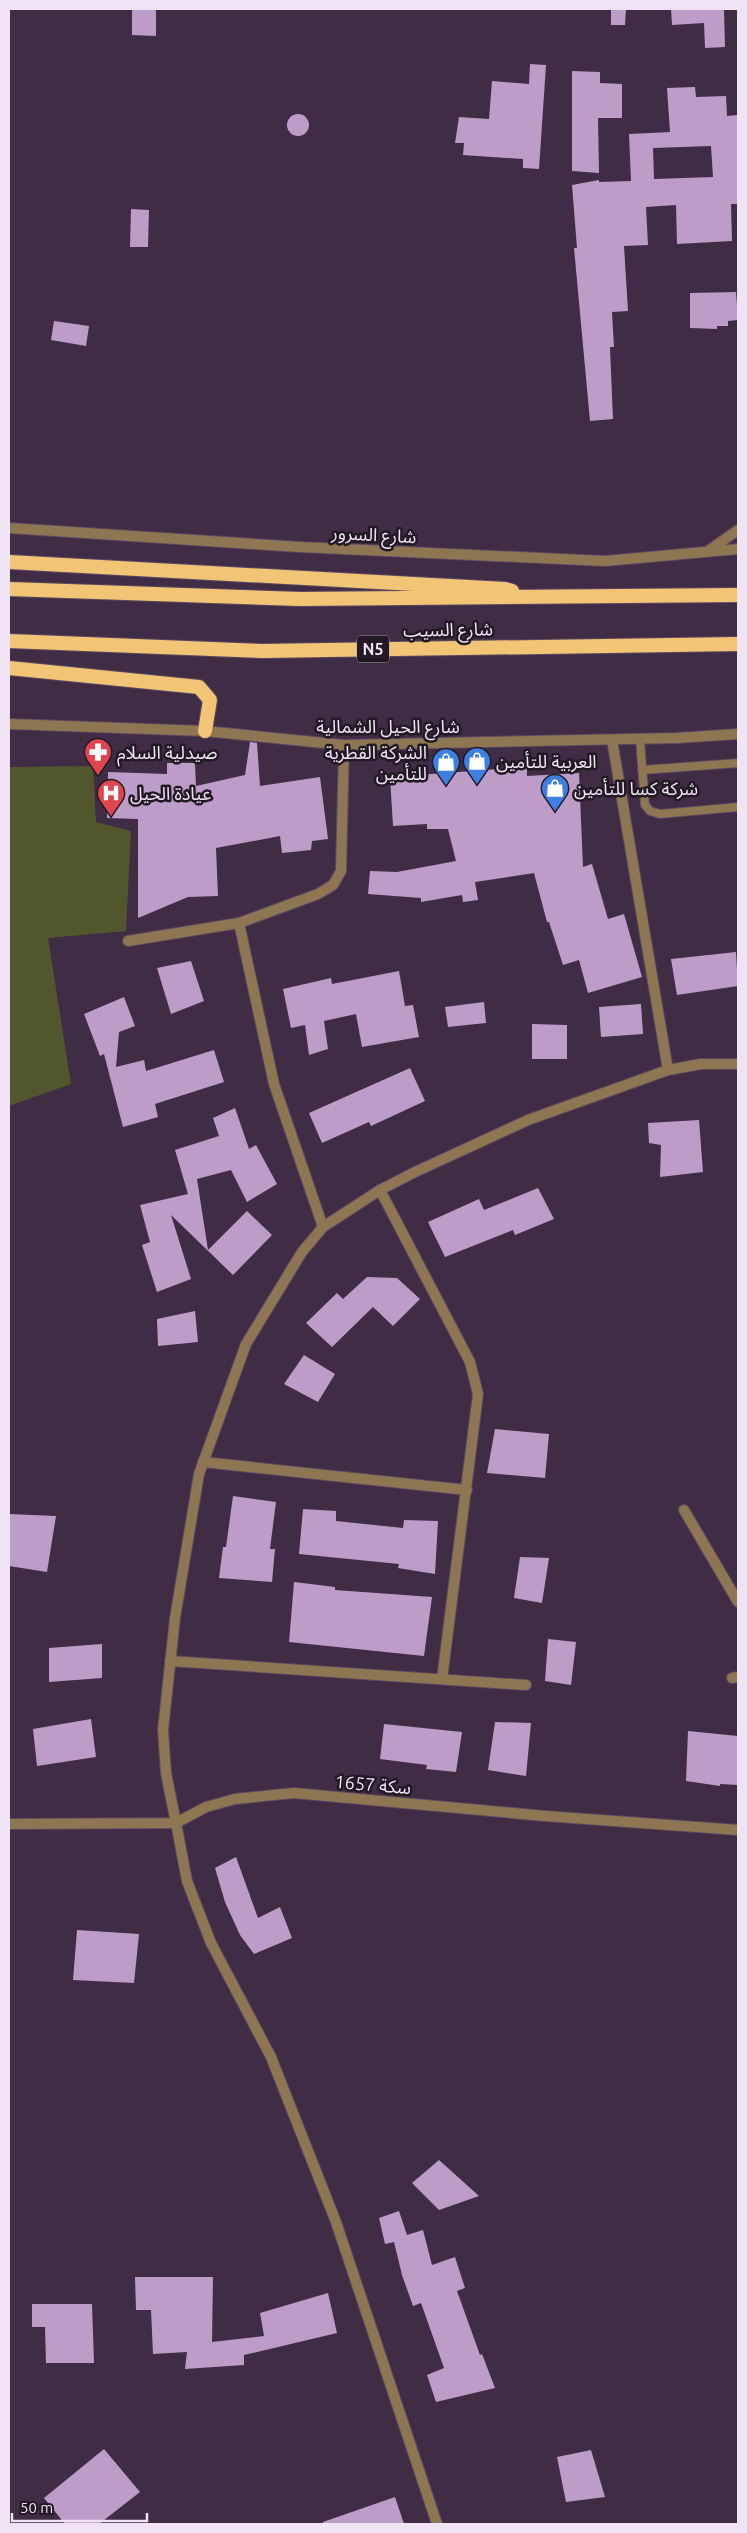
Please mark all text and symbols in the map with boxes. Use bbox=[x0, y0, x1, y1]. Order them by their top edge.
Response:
street label: شارع السرور bbox=[330, 522, 417, 551]
street label: شارع السيب bbox=[403, 618, 493, 645]
road number: N5 bbox=[357, 636, 389, 662]
street label: شارع الحيل الشمالية bbox=[316, 716, 460, 741]
pharmacy icon: صيدلية السلام bbox=[83, 737, 113, 776]
place label: صيدلية السلام bbox=[117, 742, 218, 767]
place label: الشركة القطرية للتأمين bbox=[325, 742, 427, 785]
shop icon: العربية للتأمين bbox=[462, 746, 492, 785]
shop icon: الشركة القطرية للتأمين bbox=[431, 747, 461, 786]
place label: العربية للتأمين bbox=[496, 751, 597, 773]
shop icon: شركة كسا للتأمين bbox=[540, 773, 570, 812]
hospital icon: عيادة الحيل bbox=[96, 778, 126, 817]
place label: شركة كسا للتأمين bbox=[574, 778, 698, 800]
place label: عيادة الحيل bbox=[130, 783, 211, 805]
street label: سكة 1657 bbox=[334, 1771, 412, 1797]
scale bar bbox=[12, 2490, 148, 2522]
text: 50 m bbox=[20, 2499, 53, 2516]

